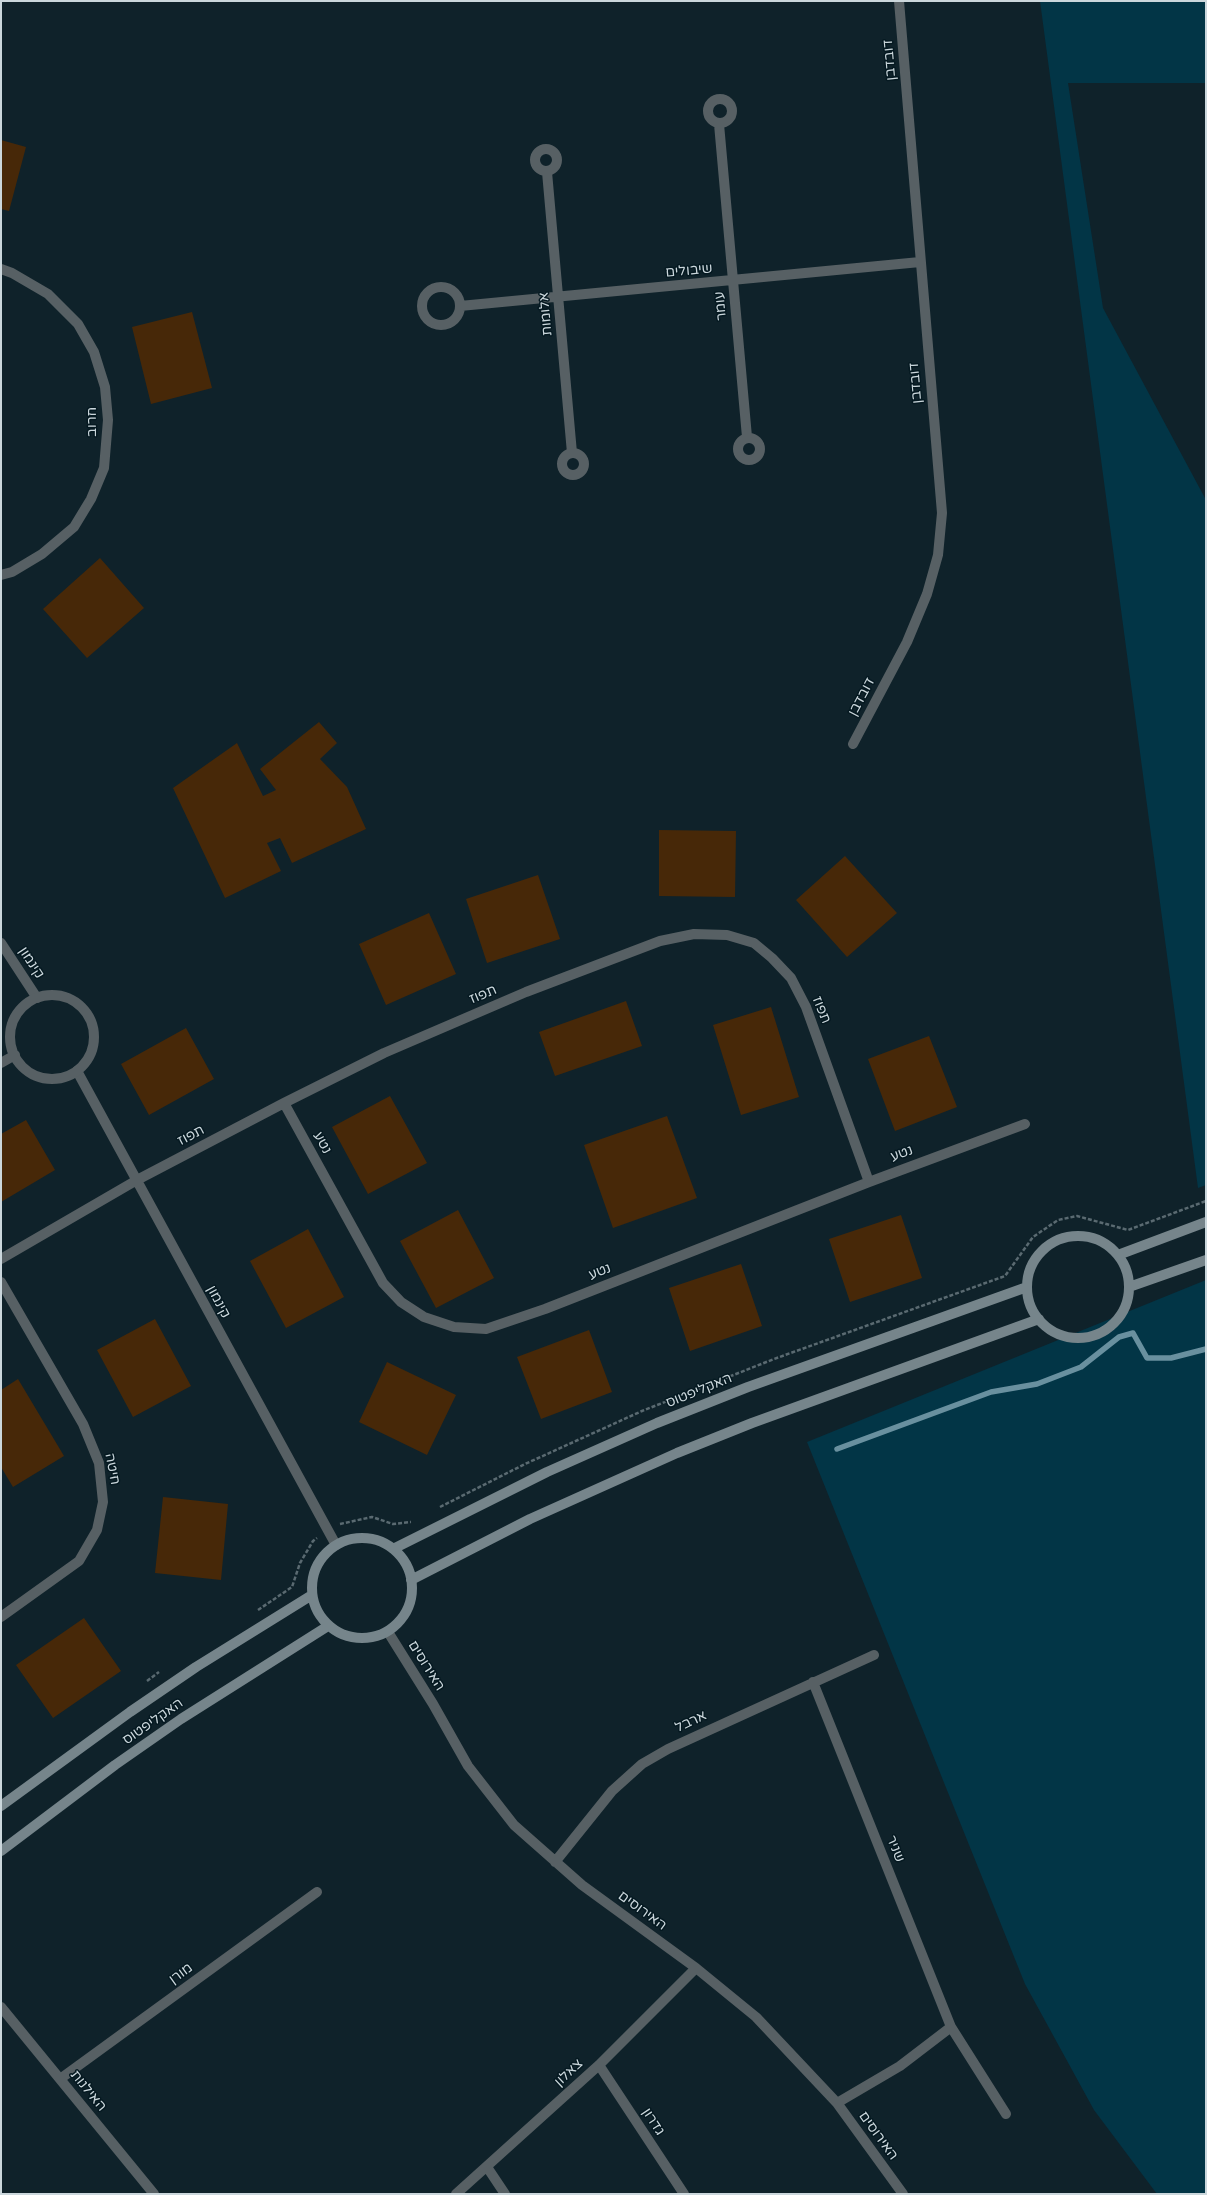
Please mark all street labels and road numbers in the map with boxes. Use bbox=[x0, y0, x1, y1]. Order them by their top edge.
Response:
street label: דובדבן bbox=[880, 39, 900, 81]
street label: שיבולים bbox=[665, 261, 713, 281]
street label: אלומות bbox=[536, 291, 556, 337]
street label: עומר bbox=[711, 291, 731, 321]
street label: דובדבן bbox=[906, 362, 926, 404]
street label: חרוב bbox=[84, 407, 100, 437]
street label: דובדבן bbox=[845, 675, 879, 719]
street label: קינמון bbox=[15, 944, 47, 982]
street label: תפוז bbox=[467, 982, 499, 1008]
street label: תפוז bbox=[808, 994, 834, 1026]
street label: תפוז bbox=[175, 1122, 207, 1150]
street label: נטע bbox=[309, 1129, 335, 1157]
street label: נטע bbox=[888, 1142, 916, 1166]
street label: נטע bbox=[586, 1260, 614, 1284]
street label: קינמון bbox=[202, 1283, 234, 1321]
street label: האקליפטוס bbox=[663, 1370, 735, 1412]
street label: חיטה bbox=[101, 1452, 123, 1486]
street label: האירוסים bbox=[404, 1638, 448, 1694]
street label: האקליפטוס bbox=[120, 1695, 186, 1749]
street label: ארבל bbox=[673, 1707, 709, 1737]
street label: שניר bbox=[882, 1833, 908, 1865]
street label: האירוסים bbox=[614, 1888, 670, 1934]
street label: מורן bbox=[166, 1960, 196, 1988]
street label: צאלון bbox=[551, 2056, 587, 2090]
street label: האילנות bbox=[66, 2067, 110, 2115]
street label: גדרון bbox=[638, 2105, 668, 2139]
street label: האירוסים bbox=[855, 2108, 901, 2164]

